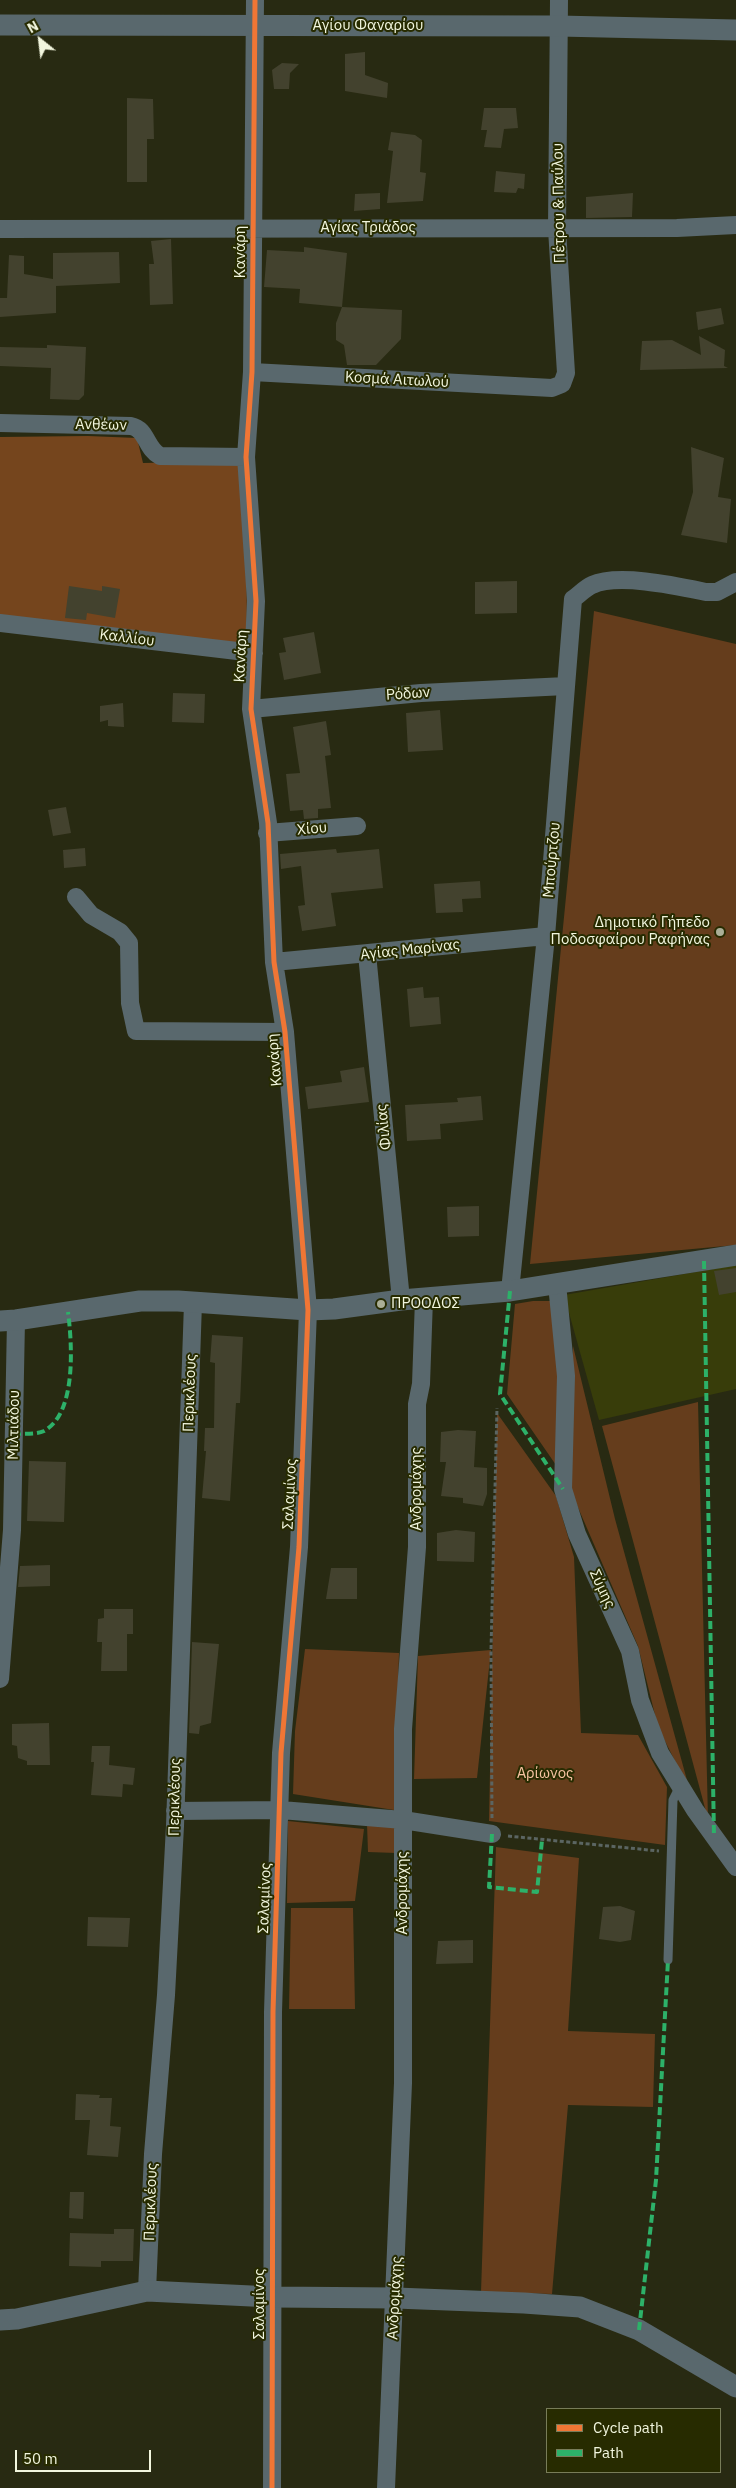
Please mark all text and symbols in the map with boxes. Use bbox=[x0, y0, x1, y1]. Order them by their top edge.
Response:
north arrow bbox=[15, 15, 65, 65]
text: N bbox=[24, 17, 42, 37]
street label: Αγίου Φαναρίου bbox=[313, 17, 423, 35]
street label: Πέτρου & Παύλου bbox=[549, 143, 569, 263]
street label: Αγίας Τριάδος bbox=[320, 219, 416, 237]
street label: Κανάρη bbox=[232, 226, 250, 278]
street label: Κοσμά Αιτωλού bbox=[344, 368, 450, 392]
street label: Ανθέων bbox=[75, 416, 127, 434]
street label: Καλλίου bbox=[98, 626, 156, 650]
street label: Κανάρη bbox=[231, 629, 251, 683]
street label: Ρόδων bbox=[385, 683, 431, 705]
street label: Χίου bbox=[296, 819, 328, 839]
street label: Μπούρτζου bbox=[540, 821, 564, 899]
place label: Δημοτικό Γήπεδο Ποδοσφαίρου Ραφήνας bbox=[551, 914, 710, 949]
marker: Δημοτικό Γήπεδο Ποδοσφαίρου Ραφήνας bbox=[714, 926, 726, 938]
street label: Αγίας Μαρίνας bbox=[359, 936, 461, 964]
street label: Κανάρη bbox=[264, 1033, 286, 1087]
street label: Φιλίας bbox=[373, 1103, 395, 1151]
place label: ΠΡΟΟΔΟΣ bbox=[391, 1295, 460, 1313]
marker: ΠΡΟΟΔΟΣ bbox=[375, 1298, 387, 1310]
street label: Περικλέους bbox=[180, 1354, 200, 1432]
street label: Μιλτιάδου bbox=[4, 1390, 24, 1460]
street label: Ανδρομάχης bbox=[408, 1447, 426, 1531]
street label: Σαλαμίνος bbox=[279, 1458, 301, 1530]
street label: Σύμης bbox=[585, 1567, 619, 1611]
street label: Περικλέους bbox=[165, 1758, 185, 1836]
park label: Αρίωνος bbox=[517, 1765, 573, 1783]
street label: Ανδρομάχης bbox=[394, 1851, 412, 1935]
street label: Σαλαμίνος bbox=[255, 1862, 275, 1934]
street label: Περικλέους bbox=[141, 2163, 161, 2241]
street label: Ανδρομάχης bbox=[384, 2256, 406, 2340]
street label: Σαλαμίνος bbox=[251, 2268, 269, 2340]
legend bbox=[546, 2408, 721, 2473]
text: Cycle path bbox=[593, 2418, 664, 2437]
scale bar bbox=[18, 2440, 154, 2472]
text: Path bbox=[593, 2443, 624, 2462]
text: 50 m bbox=[23, 2449, 58, 2468]

